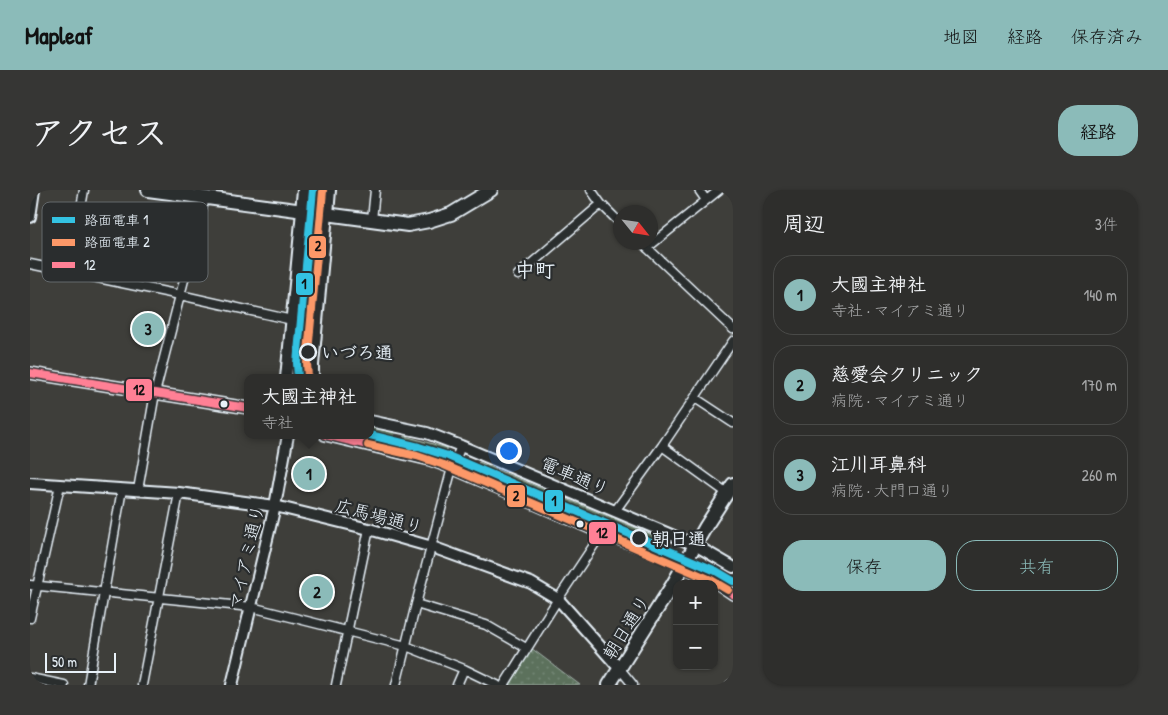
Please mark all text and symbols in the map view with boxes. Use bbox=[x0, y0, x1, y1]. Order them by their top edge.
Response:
text: Mapleaf bbox=[25, 19, 93, 51]
text: 地図 bbox=[943, 24, 979, 49]
text: 経路 bbox=[1007, 24, 1043, 49]
text: 保存済み bbox=[1071, 24, 1143, 49]
button: 経路 bbox=[1058, 105, 1138, 156]
text: アクセス bbox=[30, 109, 168, 156]
legend bbox=[42, 202, 208, 282]
north arrow bbox=[613, 205, 658, 250]
text: 周辺 bbox=[783, 209, 825, 238]
text: 路面電車 1 bbox=[84, 210, 148, 229]
text: 3件 bbox=[1095, 213, 1118, 235]
text: 路面電車 2 bbox=[84, 232, 150, 251]
line badge: 2 bbox=[308, 235, 327, 259]
text: 2 bbox=[315, 236, 322, 255]
text: 12 bbox=[84, 255, 96, 274]
district label: 中町 bbox=[515, 256, 555, 283]
text: 大國主神社 bbox=[831, 271, 926, 297]
line badge: 1 bbox=[295, 272, 314, 296]
text: 1 bbox=[301, 274, 307, 293]
text: 1 bbox=[797, 284, 803, 306]
text: 140 m bbox=[1083, 284, 1117, 306]
text: 寺社 · マイアミ通り bbox=[831, 299, 969, 321]
pin: 3 bbox=[132, 310, 164, 348]
place label: いづろ通 bbox=[321, 340, 393, 365]
marker: いづろ通 bbox=[299, 343, 317, 361]
text: 慈愛会クリニック bbox=[831, 361, 983, 387]
popup bbox=[244, 374, 374, 439]
text: 2 bbox=[796, 374, 804, 396]
text: 170 m bbox=[1082, 374, 1117, 396]
line badge: 12 bbox=[125, 378, 153, 402]
text: 12 bbox=[133, 380, 145, 399]
text: 大國主神社 bbox=[261, 383, 357, 409]
text: 病院 · マイアミ通り bbox=[831, 389, 969, 411]
unlabelled marker bbox=[219, 399, 229, 409]
text: 寺社 bbox=[261, 411, 294, 433]
your location bbox=[496, 438, 522, 464]
street label: 電車通り bbox=[537, 450, 613, 502]
text: 江川耳鼻科 bbox=[831, 451, 926, 477]
pin: 1 bbox=[293, 455, 325, 493]
text: 3 bbox=[796, 464, 804, 486]
text: 260 m bbox=[1081, 464, 1117, 486]
text: 病院 · 大門口通り bbox=[831, 479, 954, 501]
line badge: 2 bbox=[506, 484, 526, 508]
text: 2 bbox=[513, 486, 520, 505]
line badge: 1 bbox=[544, 489, 564, 513]
text: 1 bbox=[551, 491, 557, 510]
street label: 広馬場通り bbox=[332, 492, 426, 540]
street label: マイアミ通り bbox=[222, 502, 270, 612]
unlabelled marker bbox=[575, 519, 585, 529]
line badge: 12 bbox=[588, 521, 617, 545]
text: 12 bbox=[596, 523, 608, 542]
place label: 朝日通 bbox=[652, 526, 706, 551]
marker: 朝日通 bbox=[630, 529, 648, 547]
button: 保存 bbox=[783, 540, 946, 591]
button: 共有 bbox=[956, 540, 1118, 591]
pin: 2 bbox=[301, 573, 333, 611]
map controls bbox=[673, 580, 718, 670]
button: + bbox=[673, 580, 718, 625]
street label: 朝日通り bbox=[596, 590, 656, 664]
button: − bbox=[673, 625, 718, 670]
scale bar bbox=[45, 650, 116, 673]
text: 50 m bbox=[52, 652, 77, 671]

